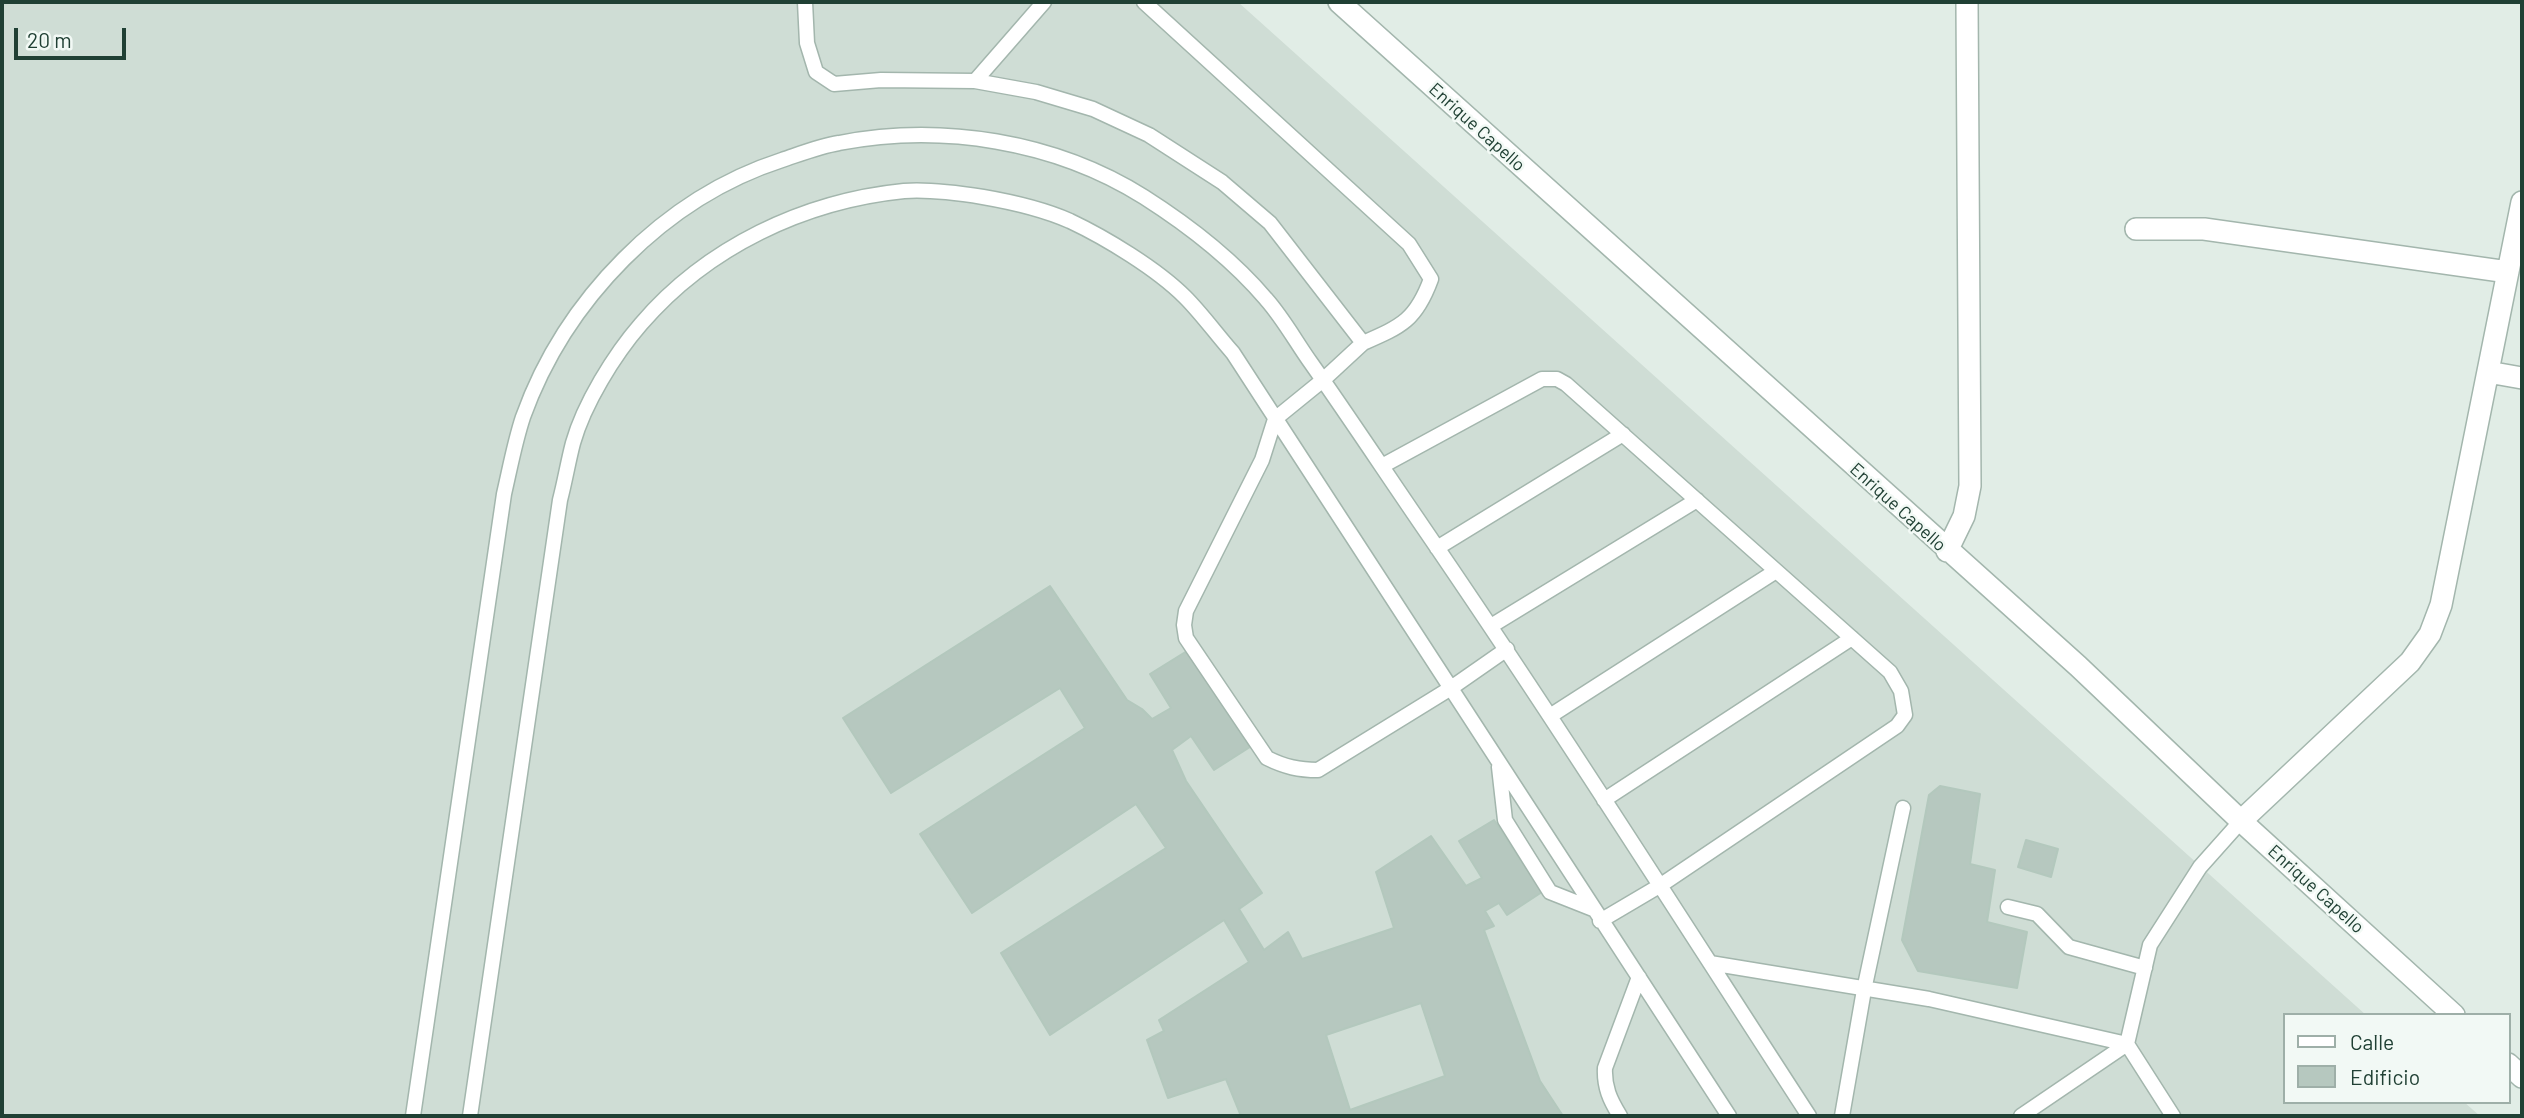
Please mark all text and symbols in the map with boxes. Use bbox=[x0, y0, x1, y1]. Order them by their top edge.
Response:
scale bar bbox=[18, 14, 130, 58]
text: 20 m bbox=[27, 27, 72, 52]
street label: Enrique Capello bbox=[1424, 78, 1530, 176]
street label: Enrique Capello bbox=[1845, 458, 1951, 556]
street label: Enrique Capello bbox=[2263, 840, 2369, 938]
legend bbox=[2282, 1013, 2510, 1104]
text: Calle bbox=[2350, 1029, 2394, 1054]
text: Edificio bbox=[2350, 1064, 2420, 1089]

